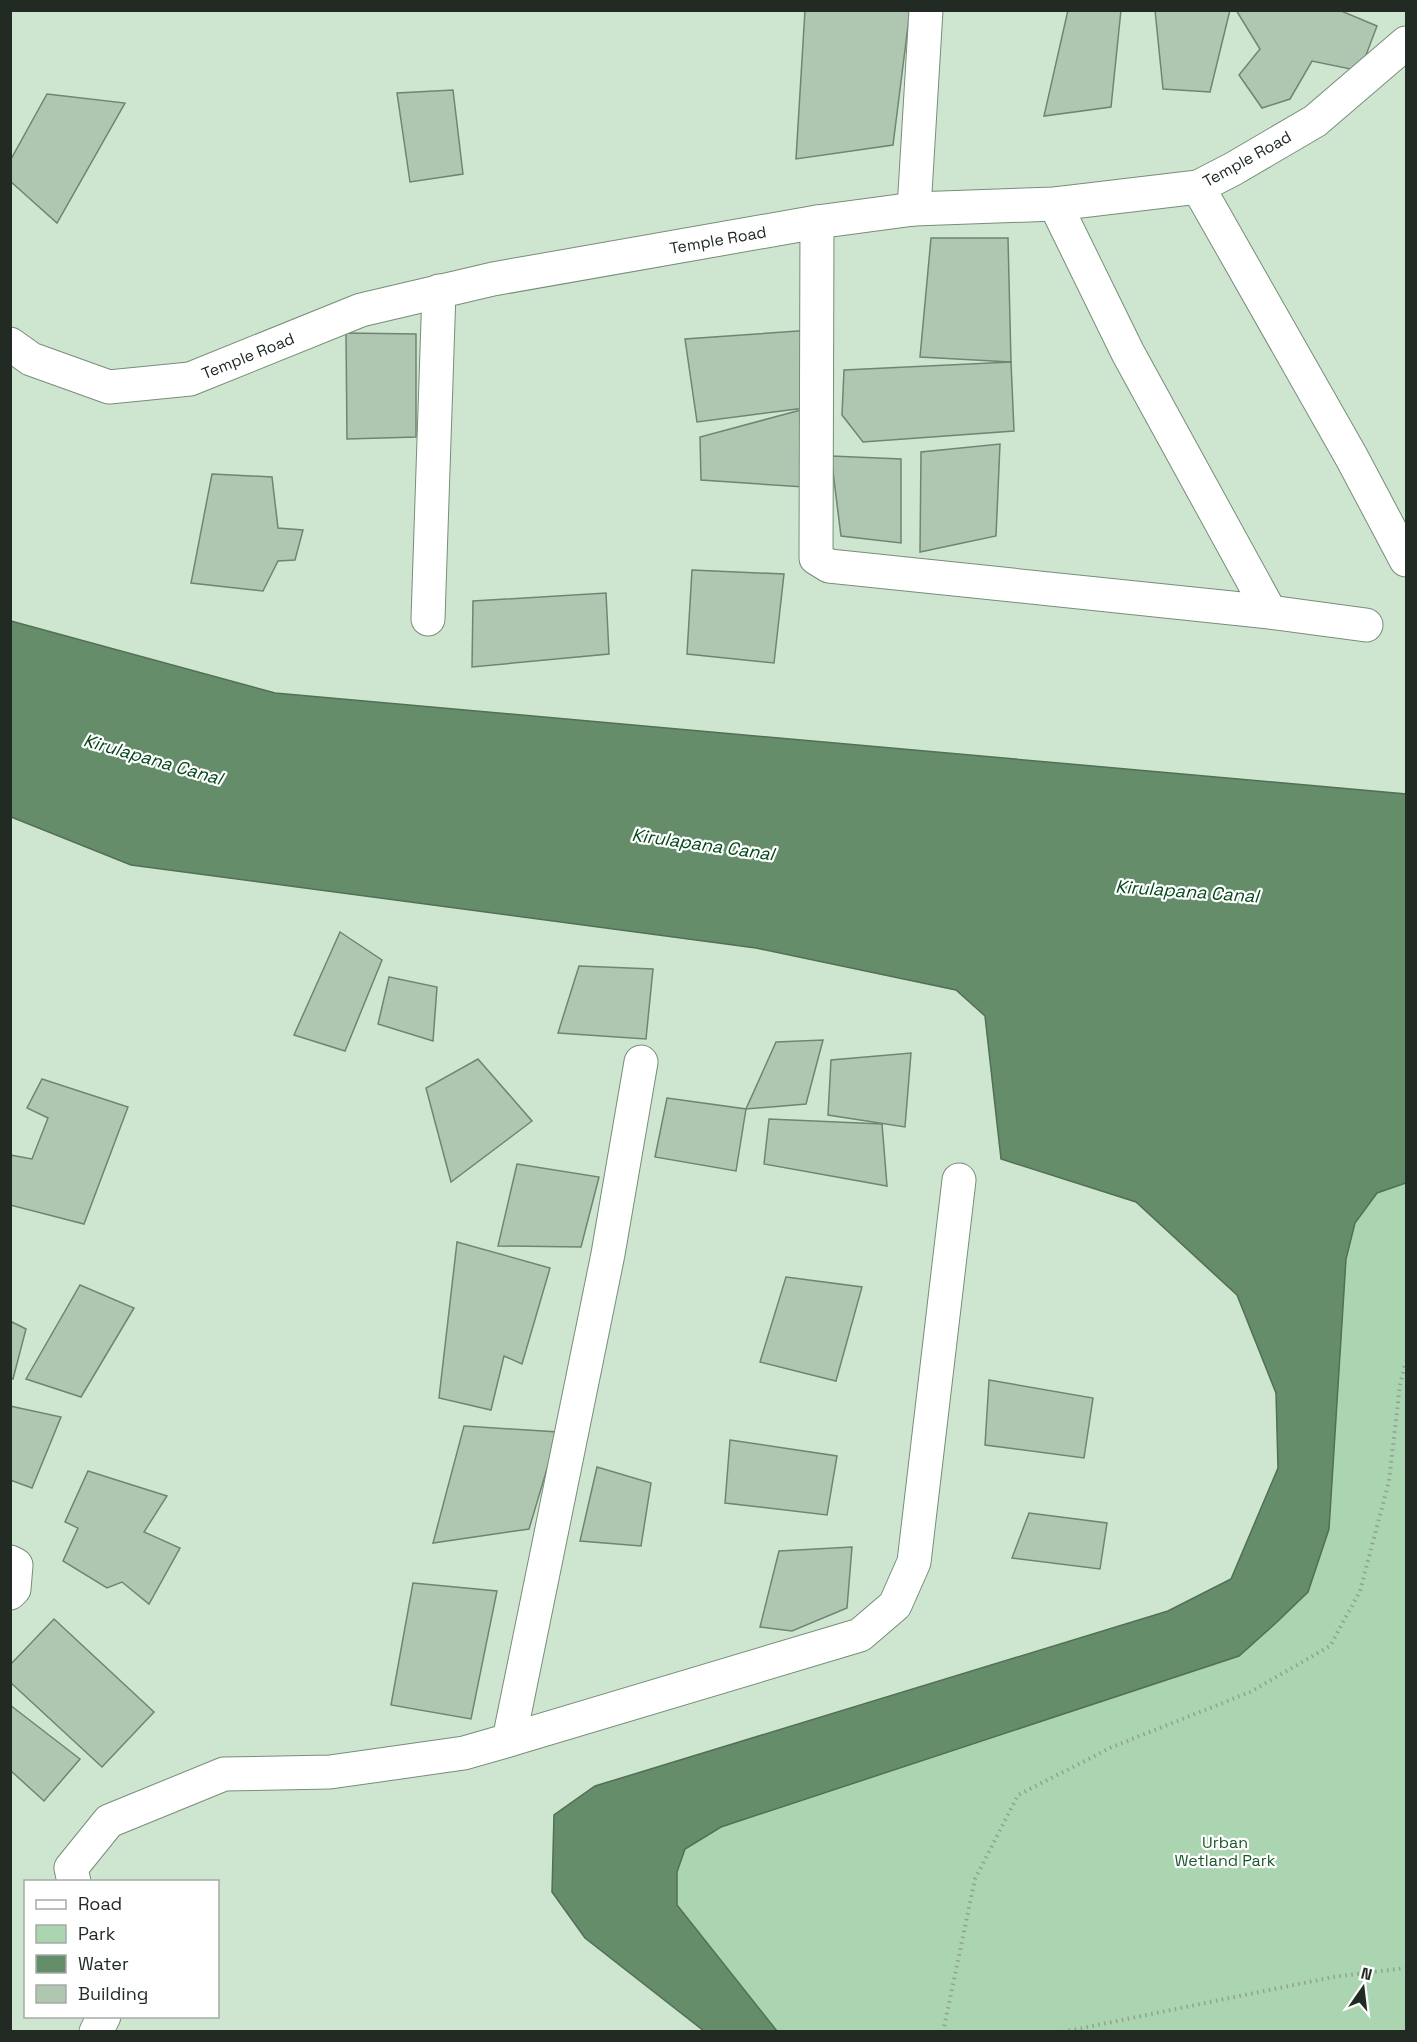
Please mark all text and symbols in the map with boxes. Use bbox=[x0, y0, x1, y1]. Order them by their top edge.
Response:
street label: Temple Road bbox=[1199, 126, 1295, 192]
street label: Temple Road bbox=[668, 221, 768, 259]
street label: Temple Road bbox=[199, 328, 297, 384]
water label: Kirulapana Canal bbox=[81, 728, 228, 791]
water label: Kirulapana Canal bbox=[630, 823, 778, 866]
water label: Kirulapana Canal bbox=[1115, 875, 1262, 908]
park label: Urban Wetland Park bbox=[1175, 1832, 1276, 1871]
legend bbox=[24, 1880, 219, 2018]
text: Road bbox=[78, 1892, 122, 1915]
text: Park bbox=[78, 1922, 116, 1945]
text: Water bbox=[78, 1952, 129, 1975]
north arrow bbox=[1333, 1958, 1393, 2018]
text: N bbox=[1359, 1962, 1374, 1985]
text: Building bbox=[78, 1982, 148, 2005]

